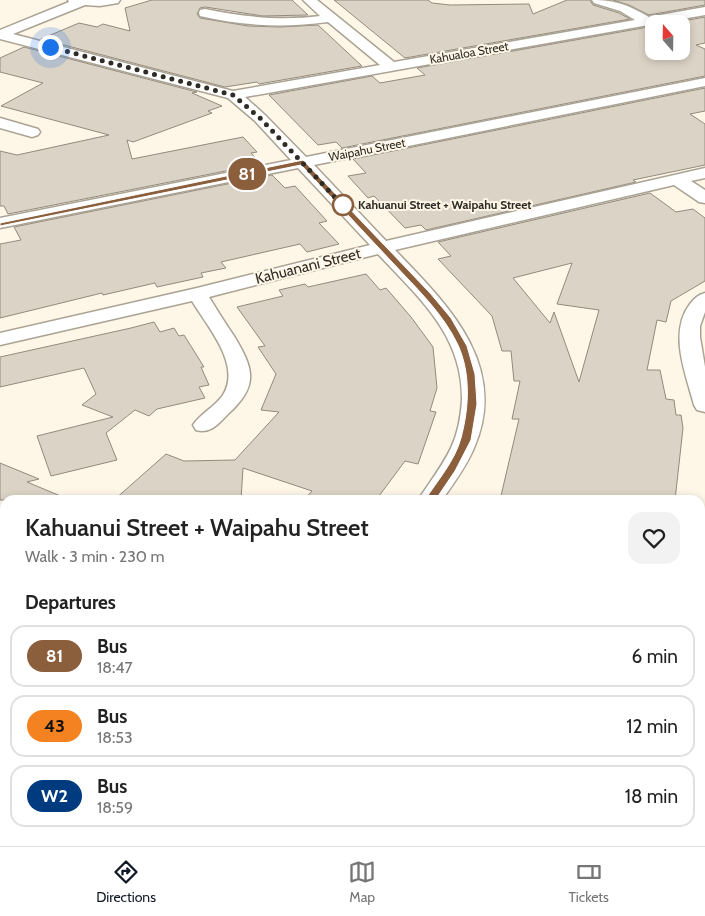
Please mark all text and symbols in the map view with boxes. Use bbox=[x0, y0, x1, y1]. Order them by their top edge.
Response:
north arrow bbox=[645, 15, 690, 60]
map controls bbox=[645, 15, 690, 60]
your location bbox=[38, 35, 63, 60]
street label: Kahualoa Street bbox=[428, 38, 510, 67]
street label: Waipahu Street bbox=[327, 135, 407, 164]
line badge: 81 bbox=[224, 158, 270, 190]
text: 81 bbox=[238, 163, 256, 185]
marker: Kahuanui Street + Waipahu Street bbox=[332, 194, 354, 216]
place label: Kahuanui Street + Waipahu Street bbox=[358, 197, 531, 212]
street label: Kahuanani Street bbox=[253, 244, 363, 288]
button: heart bbox=[628, 512, 680, 564]
text: Kahuanui Street + Waipahu Street bbox=[25, 513, 369, 542]
text: Walk · 3 min · 230 m bbox=[25, 547, 165, 566]
text: Departures bbox=[25, 591, 116, 614]
text: Bus bbox=[97, 635, 127, 658]
text: 81 bbox=[46, 645, 63, 667]
text: 6 min bbox=[632, 645, 678, 668]
text: 18:47 bbox=[97, 658, 133, 677]
text: Bus bbox=[97, 705, 127, 728]
text: 43 bbox=[44, 715, 65, 737]
text: 12 min bbox=[626, 715, 678, 738]
text: 18:53 bbox=[97, 728, 133, 747]
text: Bus bbox=[97, 775, 127, 798]
text: W2 bbox=[41, 785, 68, 807]
text: 18 min bbox=[625, 785, 678, 808]
text: 18:59 bbox=[97, 798, 133, 817]
tab: Directions bbox=[96, 858, 156, 906]
tab: Map bbox=[348, 858, 376, 906]
tab: Tickets bbox=[569, 858, 609, 906]

